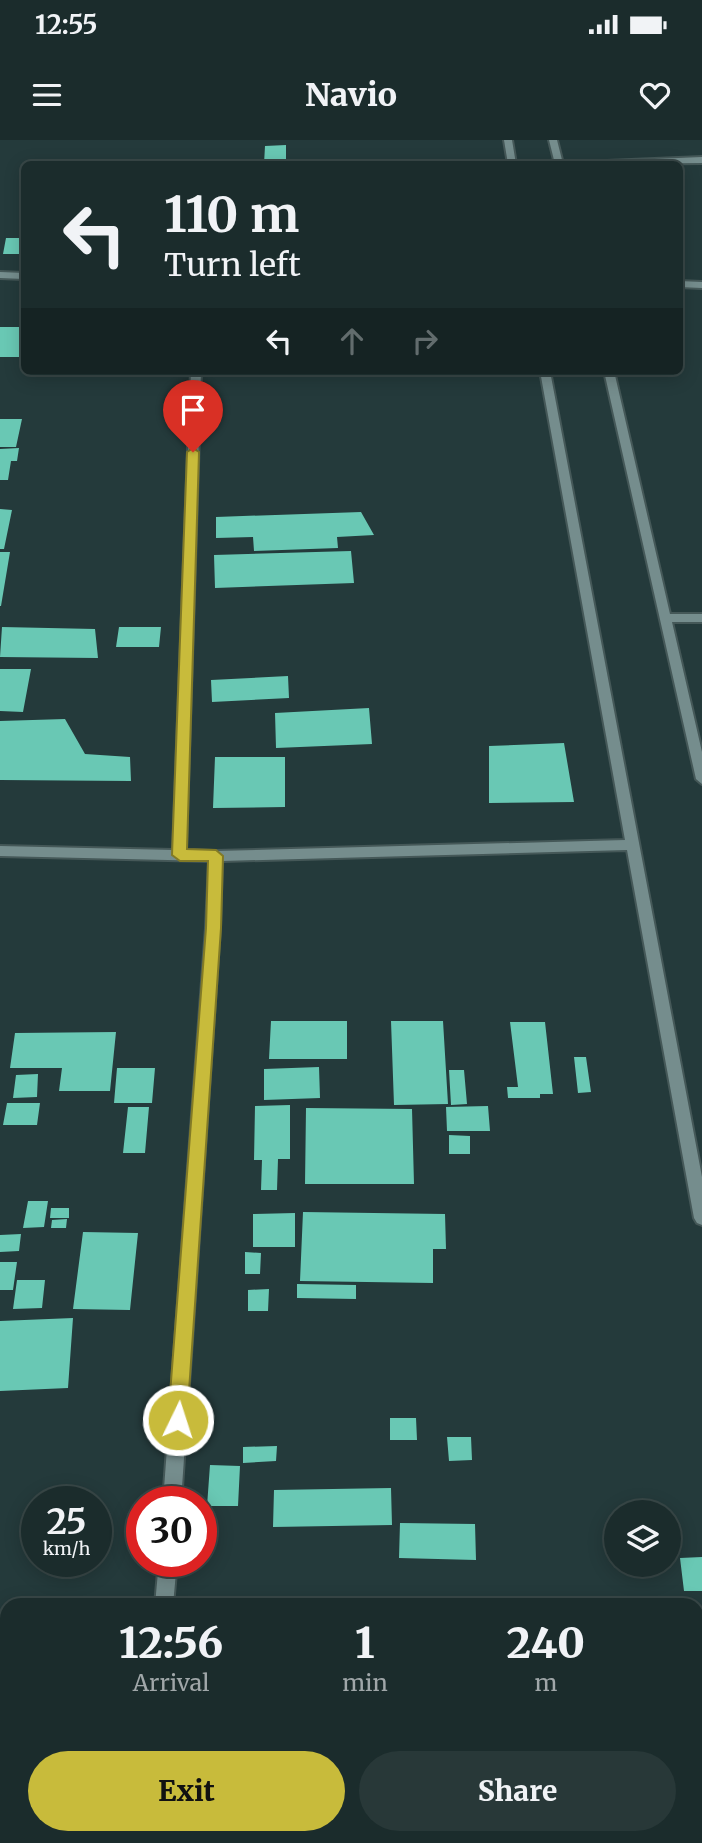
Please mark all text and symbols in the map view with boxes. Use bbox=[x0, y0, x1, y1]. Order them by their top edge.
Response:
text: 12:55 bbox=[35, 8, 98, 41]
text: Navio bbox=[305, 75, 397, 115]
icon: menu bbox=[28, 76, 66, 114]
icon: heart bbox=[636, 76, 674, 114]
text: 110 m bbox=[164, 184, 299, 245]
icon: left bbox=[49, 189, 140, 280]
text: Turn left bbox=[164, 245, 301, 285]
icon: left bbox=[260, 322, 298, 360]
icon: ahead bbox=[333, 322, 371, 360]
icon: right bbox=[406, 322, 444, 360]
pin bbox=[163, 380, 223, 452]
icon: arrive bbox=[174, 391, 212, 429]
position arrow bbox=[141, 1383, 215, 1457]
speed limit sign: 30 bbox=[126, 1486, 217, 1577]
text: 25 bbox=[46, 1500, 87, 1544]
map controls bbox=[604, 1500, 681, 1577]
button: layers bbox=[604, 1500, 681, 1577]
text: km/h bbox=[43, 1537, 90, 1560]
text: 12:56 bbox=[119, 1617, 223, 1669]
text: 1 bbox=[355, 1617, 375, 1669]
text: 240 bbox=[507, 1617, 585, 1669]
text: Arrival bbox=[133, 1668, 209, 1697]
text: min bbox=[342, 1668, 388, 1697]
text: m bbox=[534, 1668, 557, 1697]
button: Exit bbox=[28, 1751, 345, 1831]
button: Share bbox=[359, 1751, 676, 1831]

